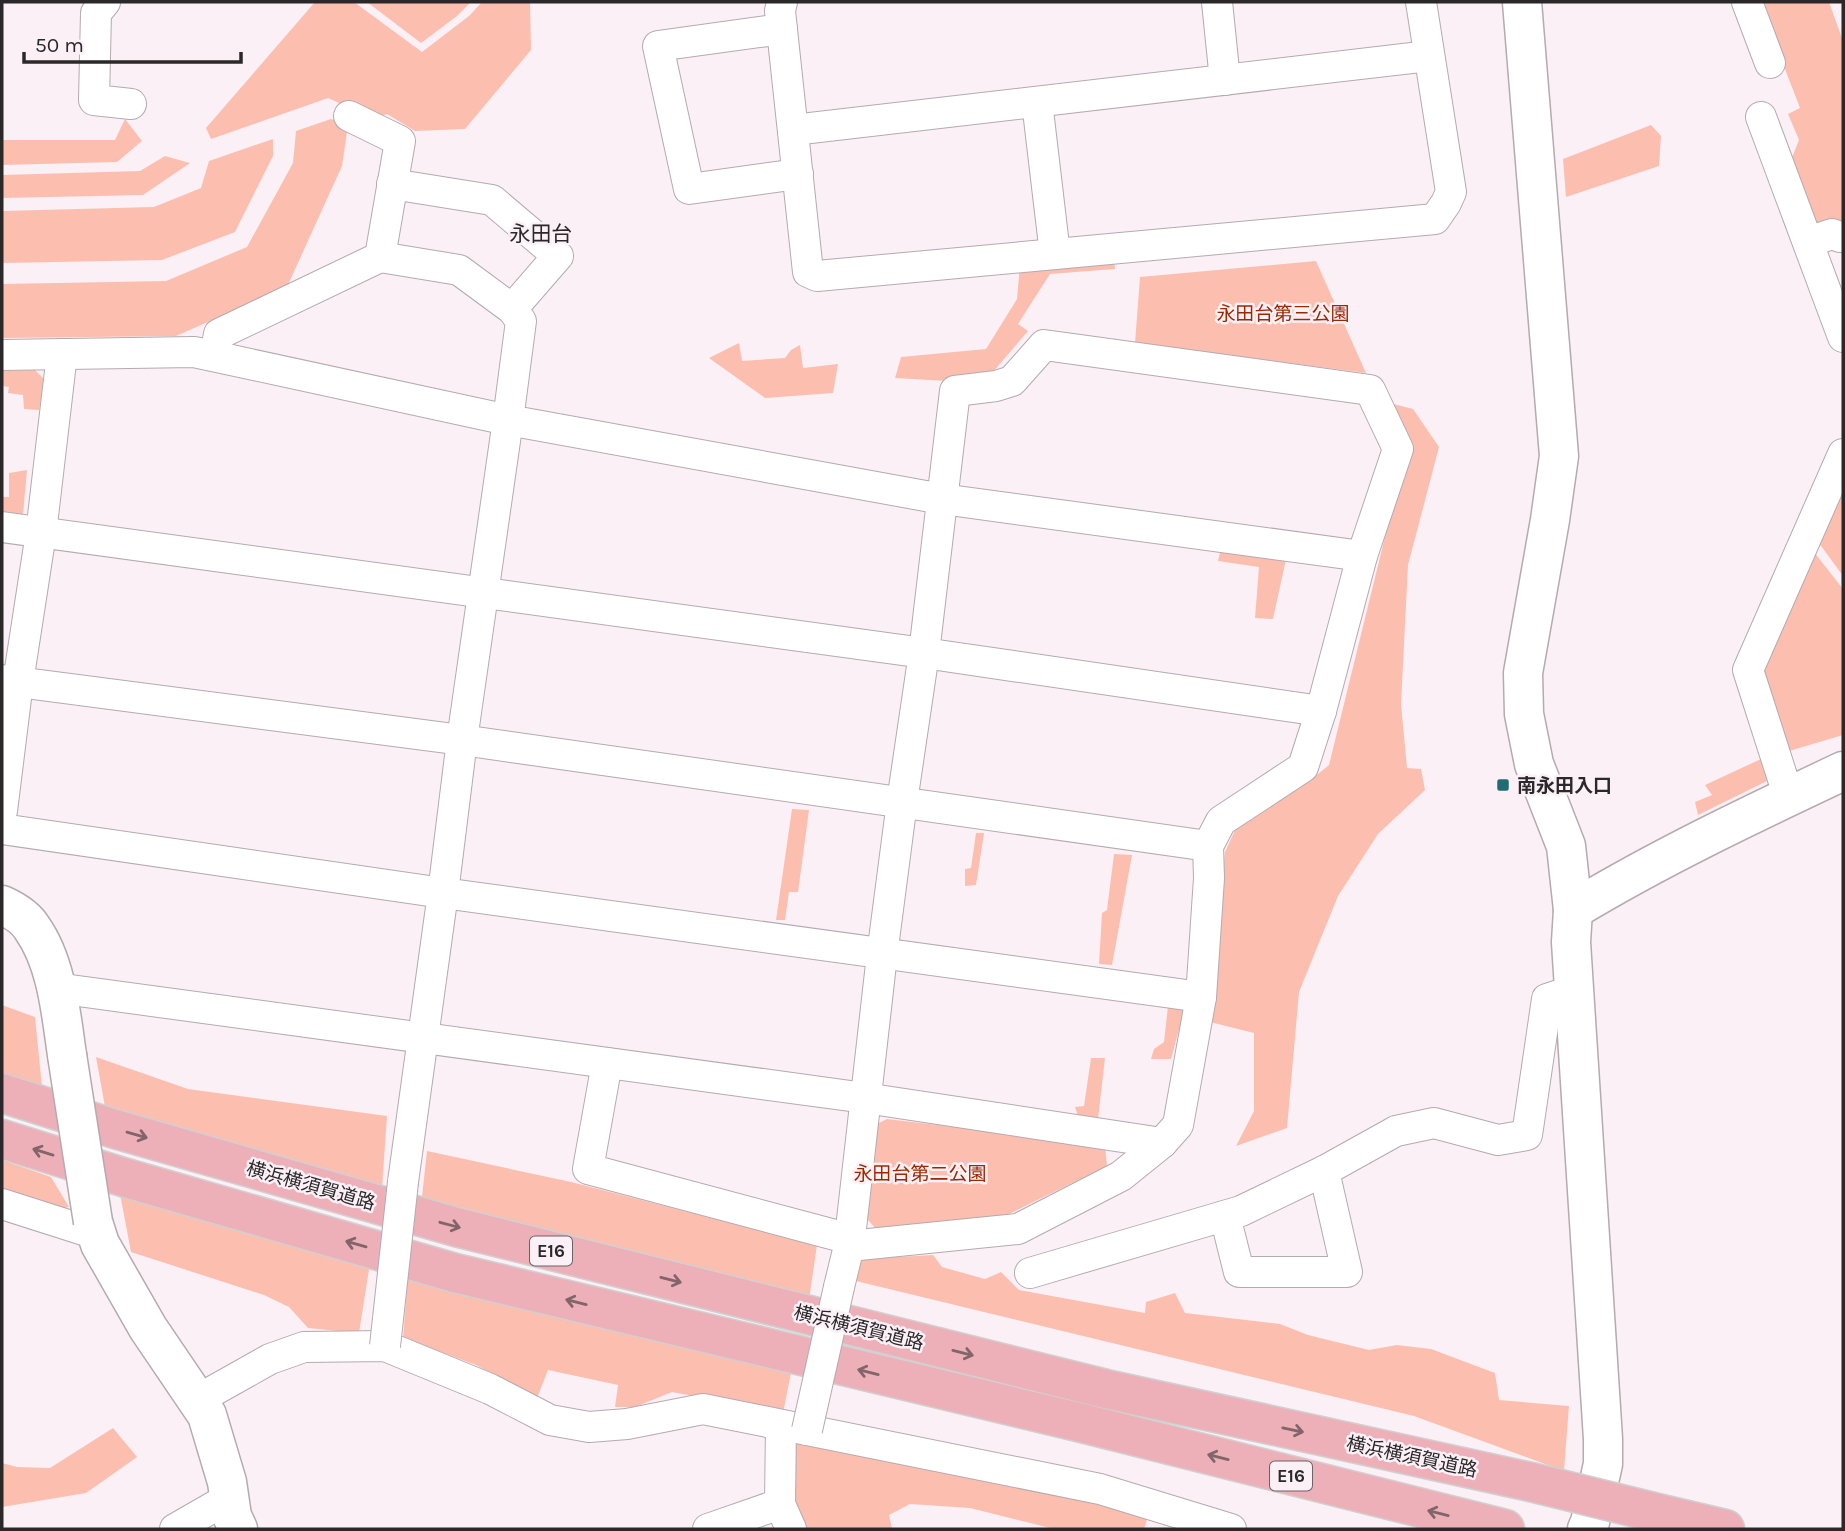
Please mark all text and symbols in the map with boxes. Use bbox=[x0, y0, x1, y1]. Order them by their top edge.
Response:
scale bar bbox=[24, 21, 242, 65]
text: 50 m bbox=[35, 33, 84, 57]
district label: 永田台 bbox=[510, 222, 573, 246]
park label: 永田台第三公園 bbox=[1216, 303, 1350, 325]
place label: 南永田入口 bbox=[1517, 775, 1612, 797]
marker: 南永田入口 bbox=[1495, 777, 1511, 793]
one-way arrow bbox=[126, 1130, 148, 1143]
one-way arrow bbox=[33, 1145, 55, 1157]
street label: 横浜横須賀道路 bbox=[244, 1157, 378, 1215]
park label: 永田台第二公園 bbox=[853, 1163, 987, 1185]
one-way arrow bbox=[438, 1219, 461, 1232]
road number: E16 bbox=[530, 1236, 572, 1266]
one-way arrow bbox=[345, 1237, 367, 1250]
one-way arrow bbox=[659, 1274, 681, 1287]
one-way arrow bbox=[565, 1295, 587, 1308]
street label: 横浜横須賀道路 bbox=[792, 1301, 926, 1355]
one-way arrow bbox=[951, 1347, 974, 1360]
one-way arrow bbox=[857, 1365, 880, 1378]
one-way arrow bbox=[1281, 1424, 1303, 1437]
street label: 横浜横須賀道路 bbox=[1344, 1432, 1479, 1482]
one-way arrow bbox=[1207, 1450, 1230, 1463]
road number: E16 bbox=[1270, 1462, 1312, 1490]
one-way arrow bbox=[1428, 1506, 1450, 1519]

